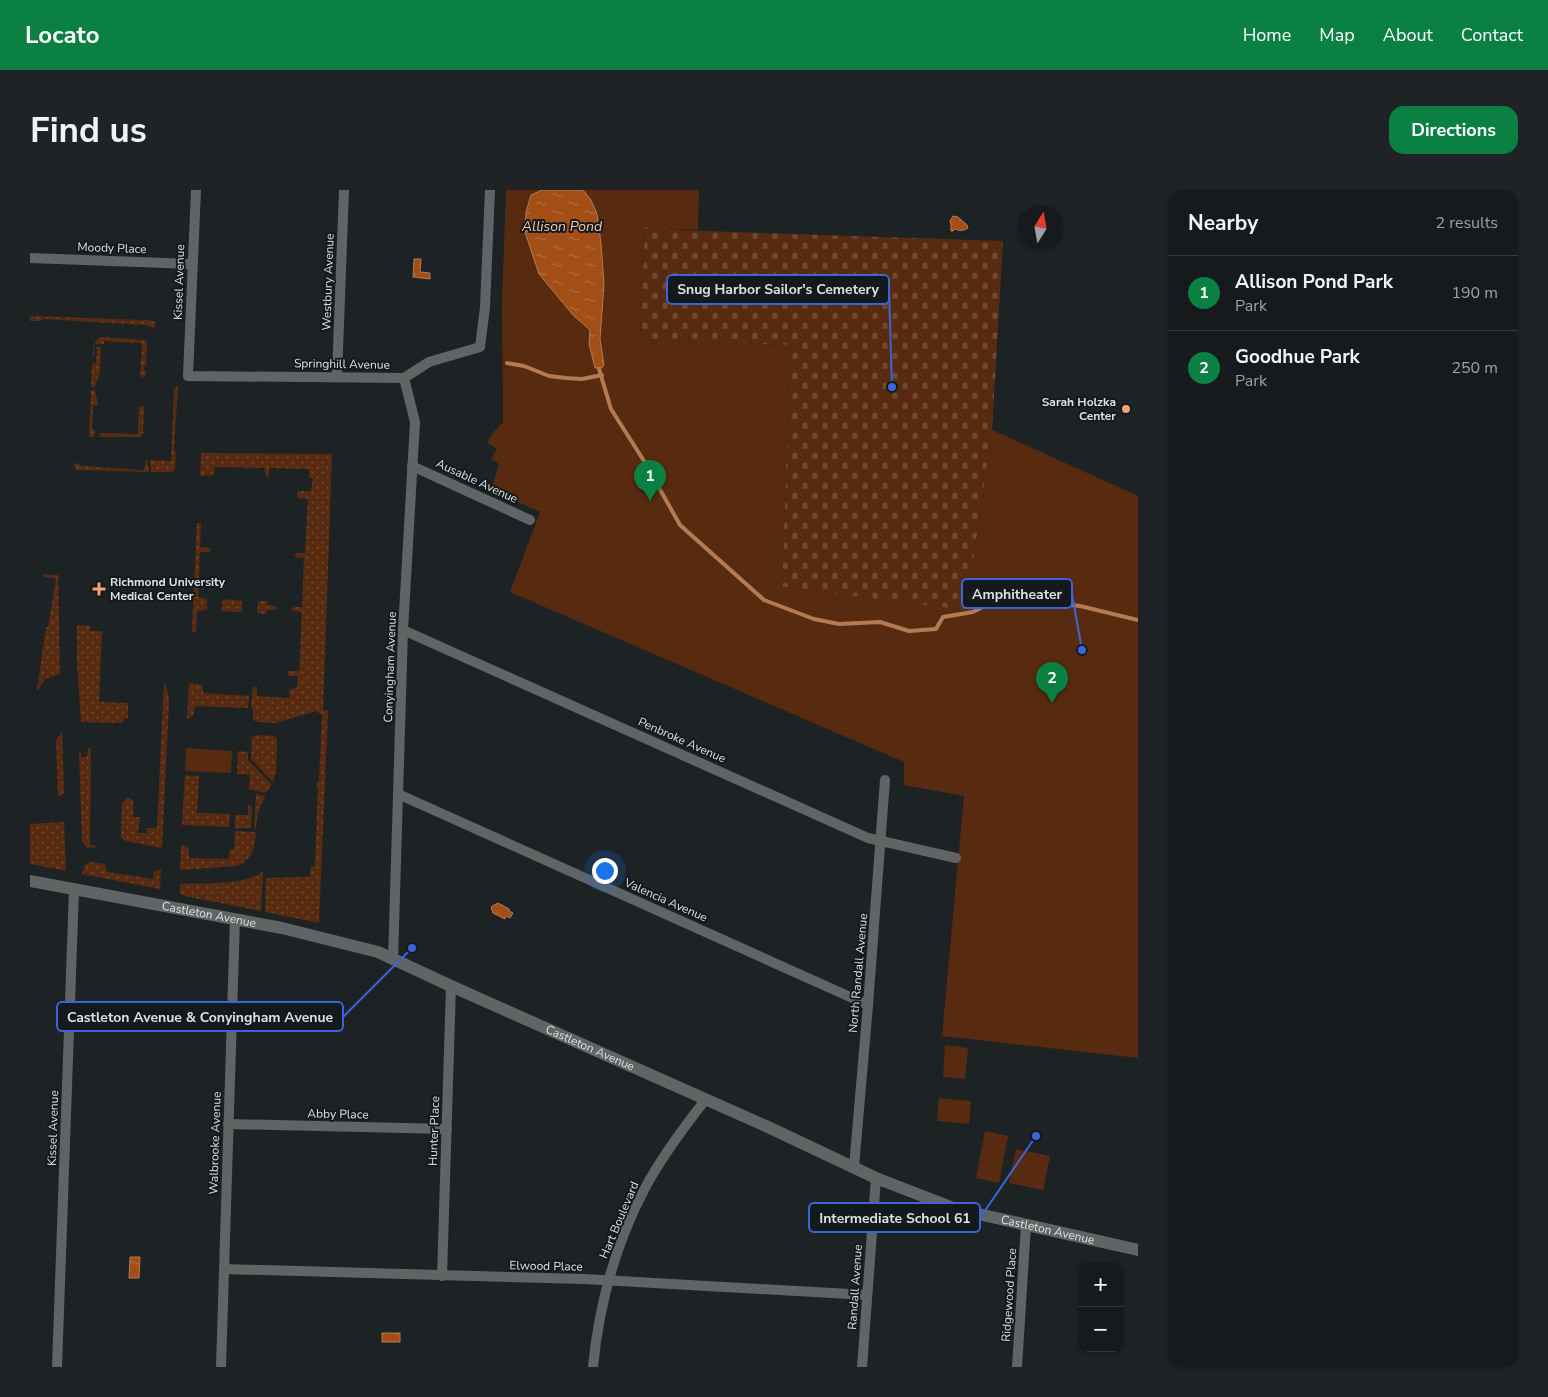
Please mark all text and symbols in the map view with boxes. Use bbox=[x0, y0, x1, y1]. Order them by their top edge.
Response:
text: Locato bbox=[25, 19, 100, 51]
text: Home bbox=[1243, 23, 1291, 47]
text: Map bbox=[1319, 23, 1355, 47]
text: About bbox=[1383, 23, 1433, 47]
text: Contact bbox=[1461, 23, 1523, 47]
button: Directions bbox=[1389, 106, 1518, 154]
text: Find us bbox=[30, 107, 147, 154]
north arrow bbox=[1018, 205, 1063, 250]
text: Nearby bbox=[1188, 209, 1258, 237]
text: 2 results bbox=[1436, 212, 1498, 234]
water label: Allison Pond bbox=[521, 217, 603, 236]
street label: Westbury Avenue bbox=[318, 233, 338, 331]
street label: Moody Place bbox=[77, 239, 147, 257]
street label: Kissel Avenue bbox=[170, 244, 188, 320]
text: Allison Pond Park bbox=[1235, 269, 1393, 295]
callout: Snug Harbor Sailor's Cemetery bbox=[667, 275, 889, 304]
text: Snug Harbor Sailor's Cemetery bbox=[677, 280, 879, 299]
text: 1 bbox=[1199, 282, 1209, 304]
text: 190 m bbox=[1451, 282, 1498, 304]
text: Park bbox=[1235, 295, 1267, 317]
text: Goodhue Park bbox=[1235, 344, 1360, 370]
street label: Springhill Avenue bbox=[294, 355, 390, 373]
text: 2 bbox=[1199, 357, 1209, 379]
text: 250 m bbox=[1451, 357, 1498, 379]
text: Park bbox=[1235, 370, 1267, 392]
place label: Sarah Holzka Center bbox=[1042, 394, 1116, 424]
marker: Sarah Holzka Center bbox=[1120, 403, 1132, 415]
street label: Ausable Avenue bbox=[434, 455, 520, 507]
pin: 1 bbox=[634, 460, 666, 501]
place label: Richmond University Medical Center bbox=[110, 574, 226, 604]
callout: Amphitheater bbox=[962, 579, 1072, 608]
marker: Richmond University Medical Center bbox=[92, 582, 106, 596]
text: Amphitheater bbox=[972, 585, 1063, 604]
street label: Conyingham Avenue bbox=[380, 611, 400, 723]
pin: 2 bbox=[1036, 662, 1068, 703]
street label: Penbroke Avenue bbox=[636, 713, 728, 767]
your location bbox=[592, 858, 618, 884]
street label: Valencia Avenue bbox=[621, 874, 710, 925]
street label: Castleton Avenue bbox=[160, 898, 257, 931]
street label: North Randall Avenue bbox=[845, 913, 871, 1033]
callout: Castleton Avenue & Conyingham Avenue bbox=[57, 1002, 343, 1031]
text: Castleton Avenue & Conyingham Avenue bbox=[67, 1008, 334, 1027]
street label: Castleton Avenue bbox=[543, 1021, 637, 1075]
street label: Kissel Avenue bbox=[44, 1090, 62, 1166]
street label: Walbrooke Avenue bbox=[205, 1091, 225, 1195]
street label: Hunter Place bbox=[425, 1096, 443, 1166]
street label: Abby Place bbox=[307, 1105, 369, 1123]
street label: Hart Boulevard bbox=[596, 1179, 642, 1261]
callout: Intermediate School 61 bbox=[809, 1203, 980, 1232]
text: Intermediate School 61 bbox=[819, 1209, 971, 1228]
street label: Castleton Avenue bbox=[999, 1211, 1096, 1248]
street label: Randall Avenue bbox=[844, 1244, 866, 1330]
street label: Ridgewood Place bbox=[998, 1248, 1020, 1342]
street label: Elwood Place bbox=[509, 1257, 583, 1275]
map controls bbox=[1078, 1262, 1123, 1352]
button: + bbox=[1078, 1262, 1123, 1307]
button: − bbox=[1078, 1307, 1123, 1352]

